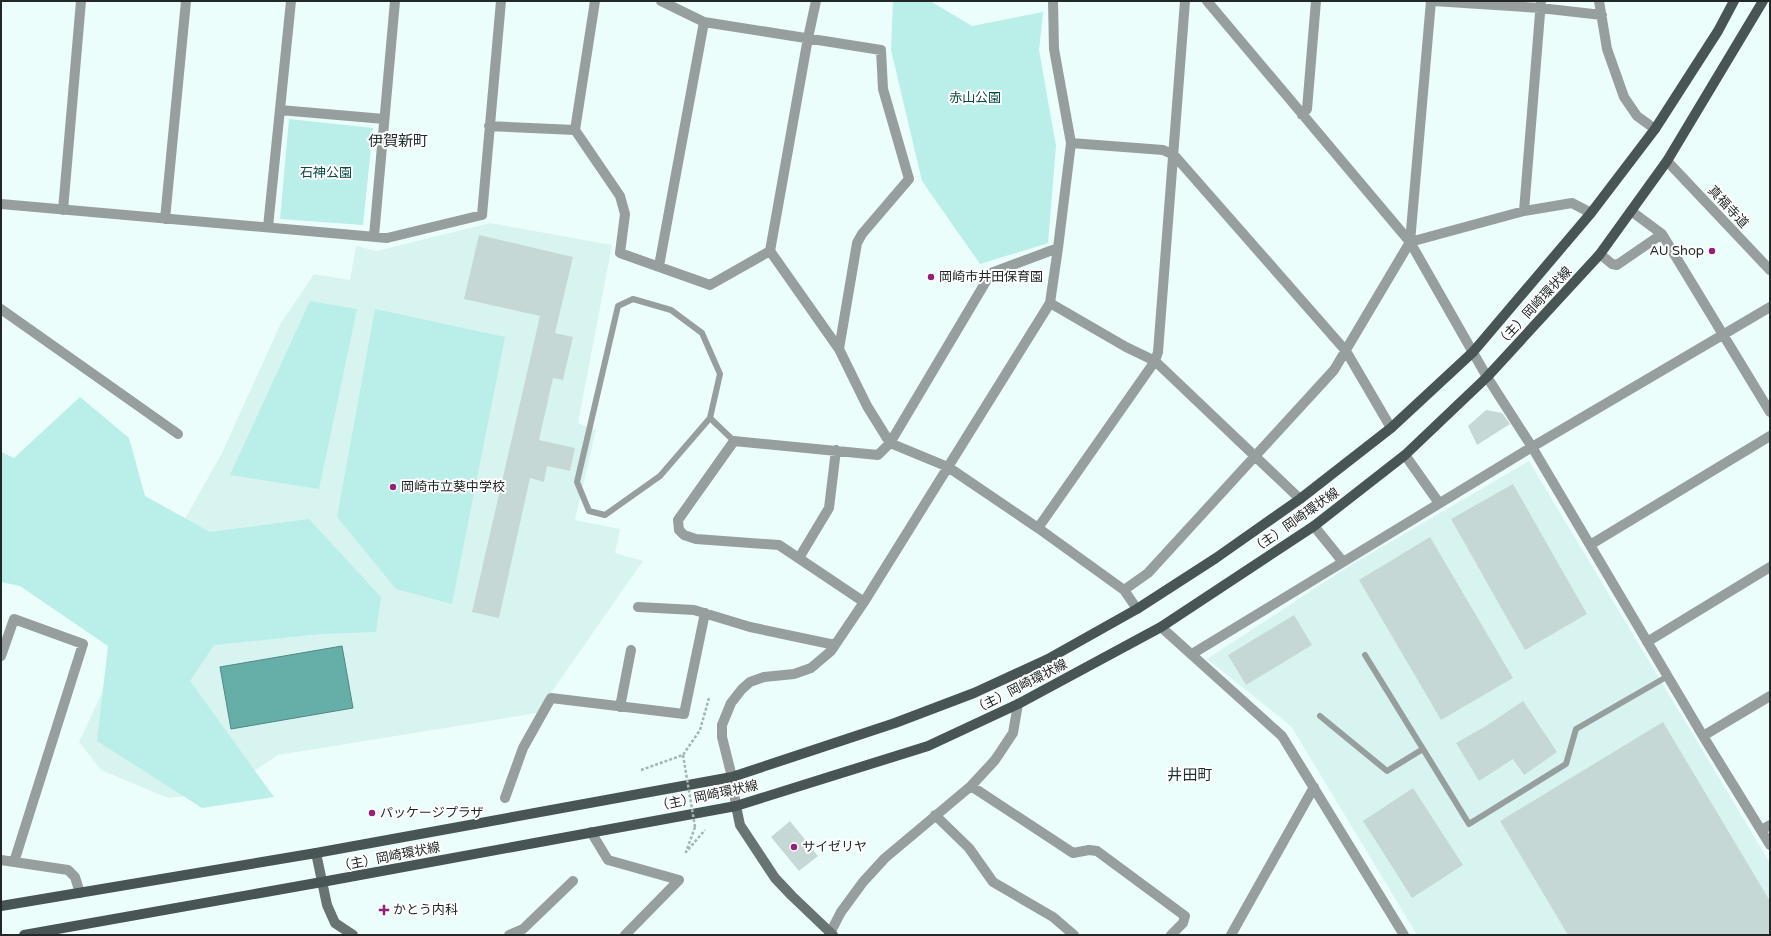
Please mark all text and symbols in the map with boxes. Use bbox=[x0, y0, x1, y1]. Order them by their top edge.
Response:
park label: 赤山公園 bbox=[949, 90, 1001, 106]
district label: 伊賀新町 bbox=[368, 132, 428, 150]
park label: 石神公園 bbox=[300, 165, 352, 181]
street label: 真福寺道 bbox=[1704, 183, 1752, 231]
place label: AU Shop bbox=[1649, 243, 1704, 259]
marker: AU Shop bbox=[1707, 246, 1717, 256]
street label: （主）岡崎環状線 bbox=[1493, 264, 1575, 350]
place label: 岡崎市井田保育園 bbox=[939, 269, 1043, 285]
marker: 岡崎市井田保育園 bbox=[926, 272, 936, 282]
place label: 岡崎市立葵中学校 bbox=[401, 479, 505, 495]
marker: 岡崎市立葵中学校 bbox=[388, 482, 398, 492]
street label: （主）岡崎環状線 bbox=[1248, 485, 1342, 557]
street label: （主）岡崎環状線 bbox=[970, 656, 1070, 718]
district label: 井田町 bbox=[1167, 766, 1213, 784]
street label: （主）岡崎環状線 bbox=[654, 777, 760, 815]
place label: パッケージプラザ bbox=[380, 805, 484, 821]
marker: パッケージプラザ bbox=[367, 808, 377, 818]
street label: （主）岡崎環状線 bbox=[336, 839, 442, 875]
place label: サイゼリヤ bbox=[802, 839, 867, 855]
marker: サイゼリヤ bbox=[789, 842, 799, 852]
place label: かとう内科 bbox=[393, 902, 458, 918]
marker: かとう内科 bbox=[378, 904, 390, 916]

